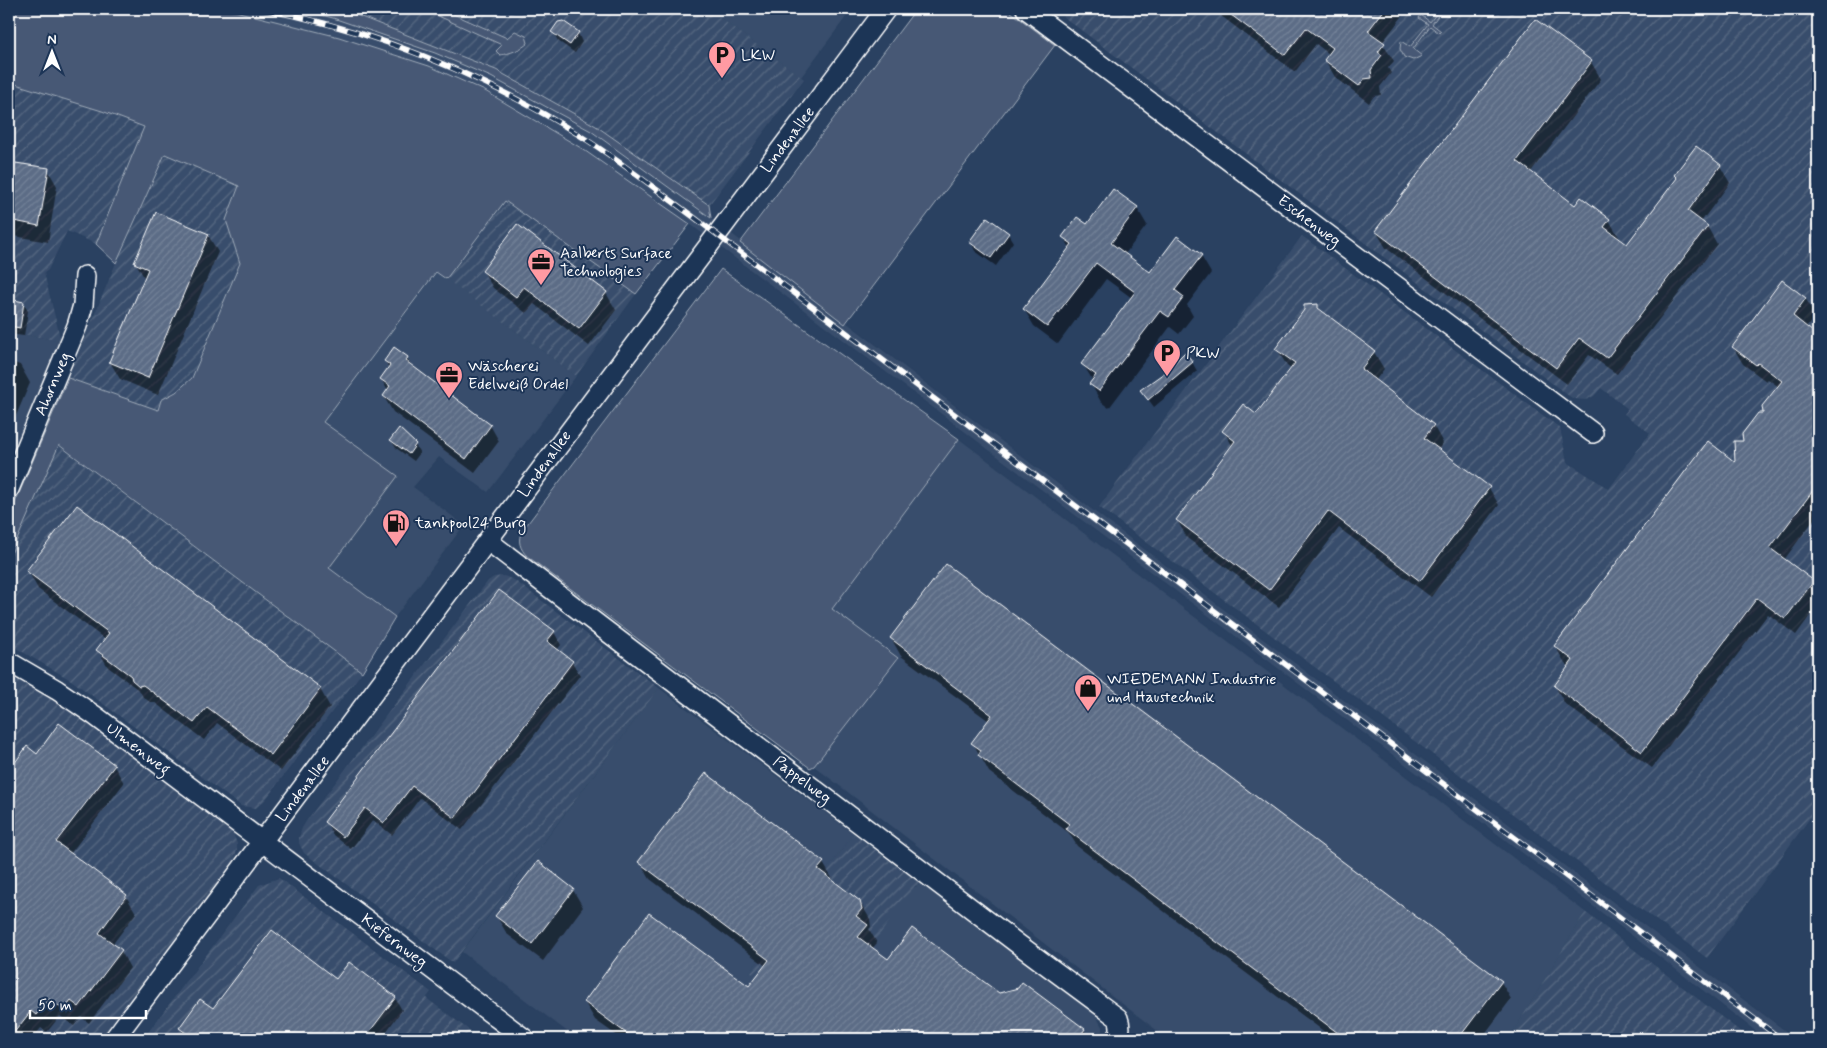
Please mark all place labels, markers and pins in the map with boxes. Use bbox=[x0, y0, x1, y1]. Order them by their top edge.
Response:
parking icon: LKW bbox=[707, 40, 737, 79]
place label: LKW bbox=[741, 45, 775, 66]
place label: Aalberts Surface Technologies bbox=[560, 243, 672, 283]
office icon: Aalberts Surface Technologies bbox=[526, 247, 556, 286]
parking icon: PKW bbox=[1152, 338, 1182, 377]
place label: PKW bbox=[1186, 343, 1220, 364]
place label: Wäscherei Edelweiß Ordel bbox=[468, 356, 568, 395]
office icon: Wäscherei Edelweiß Ordel bbox=[434, 360, 464, 399]
fuel station icon: tankpool24 Burg bbox=[381, 508, 411, 547]
place label: tankpool24 Burg bbox=[414, 513, 526, 535]
place label: WIEDEMANN Industrie und Haustechnik bbox=[1107, 669, 1277, 708]
shop icon: WIEDEMANN Industrie und Haustechnik bbox=[1073, 673, 1103, 712]

